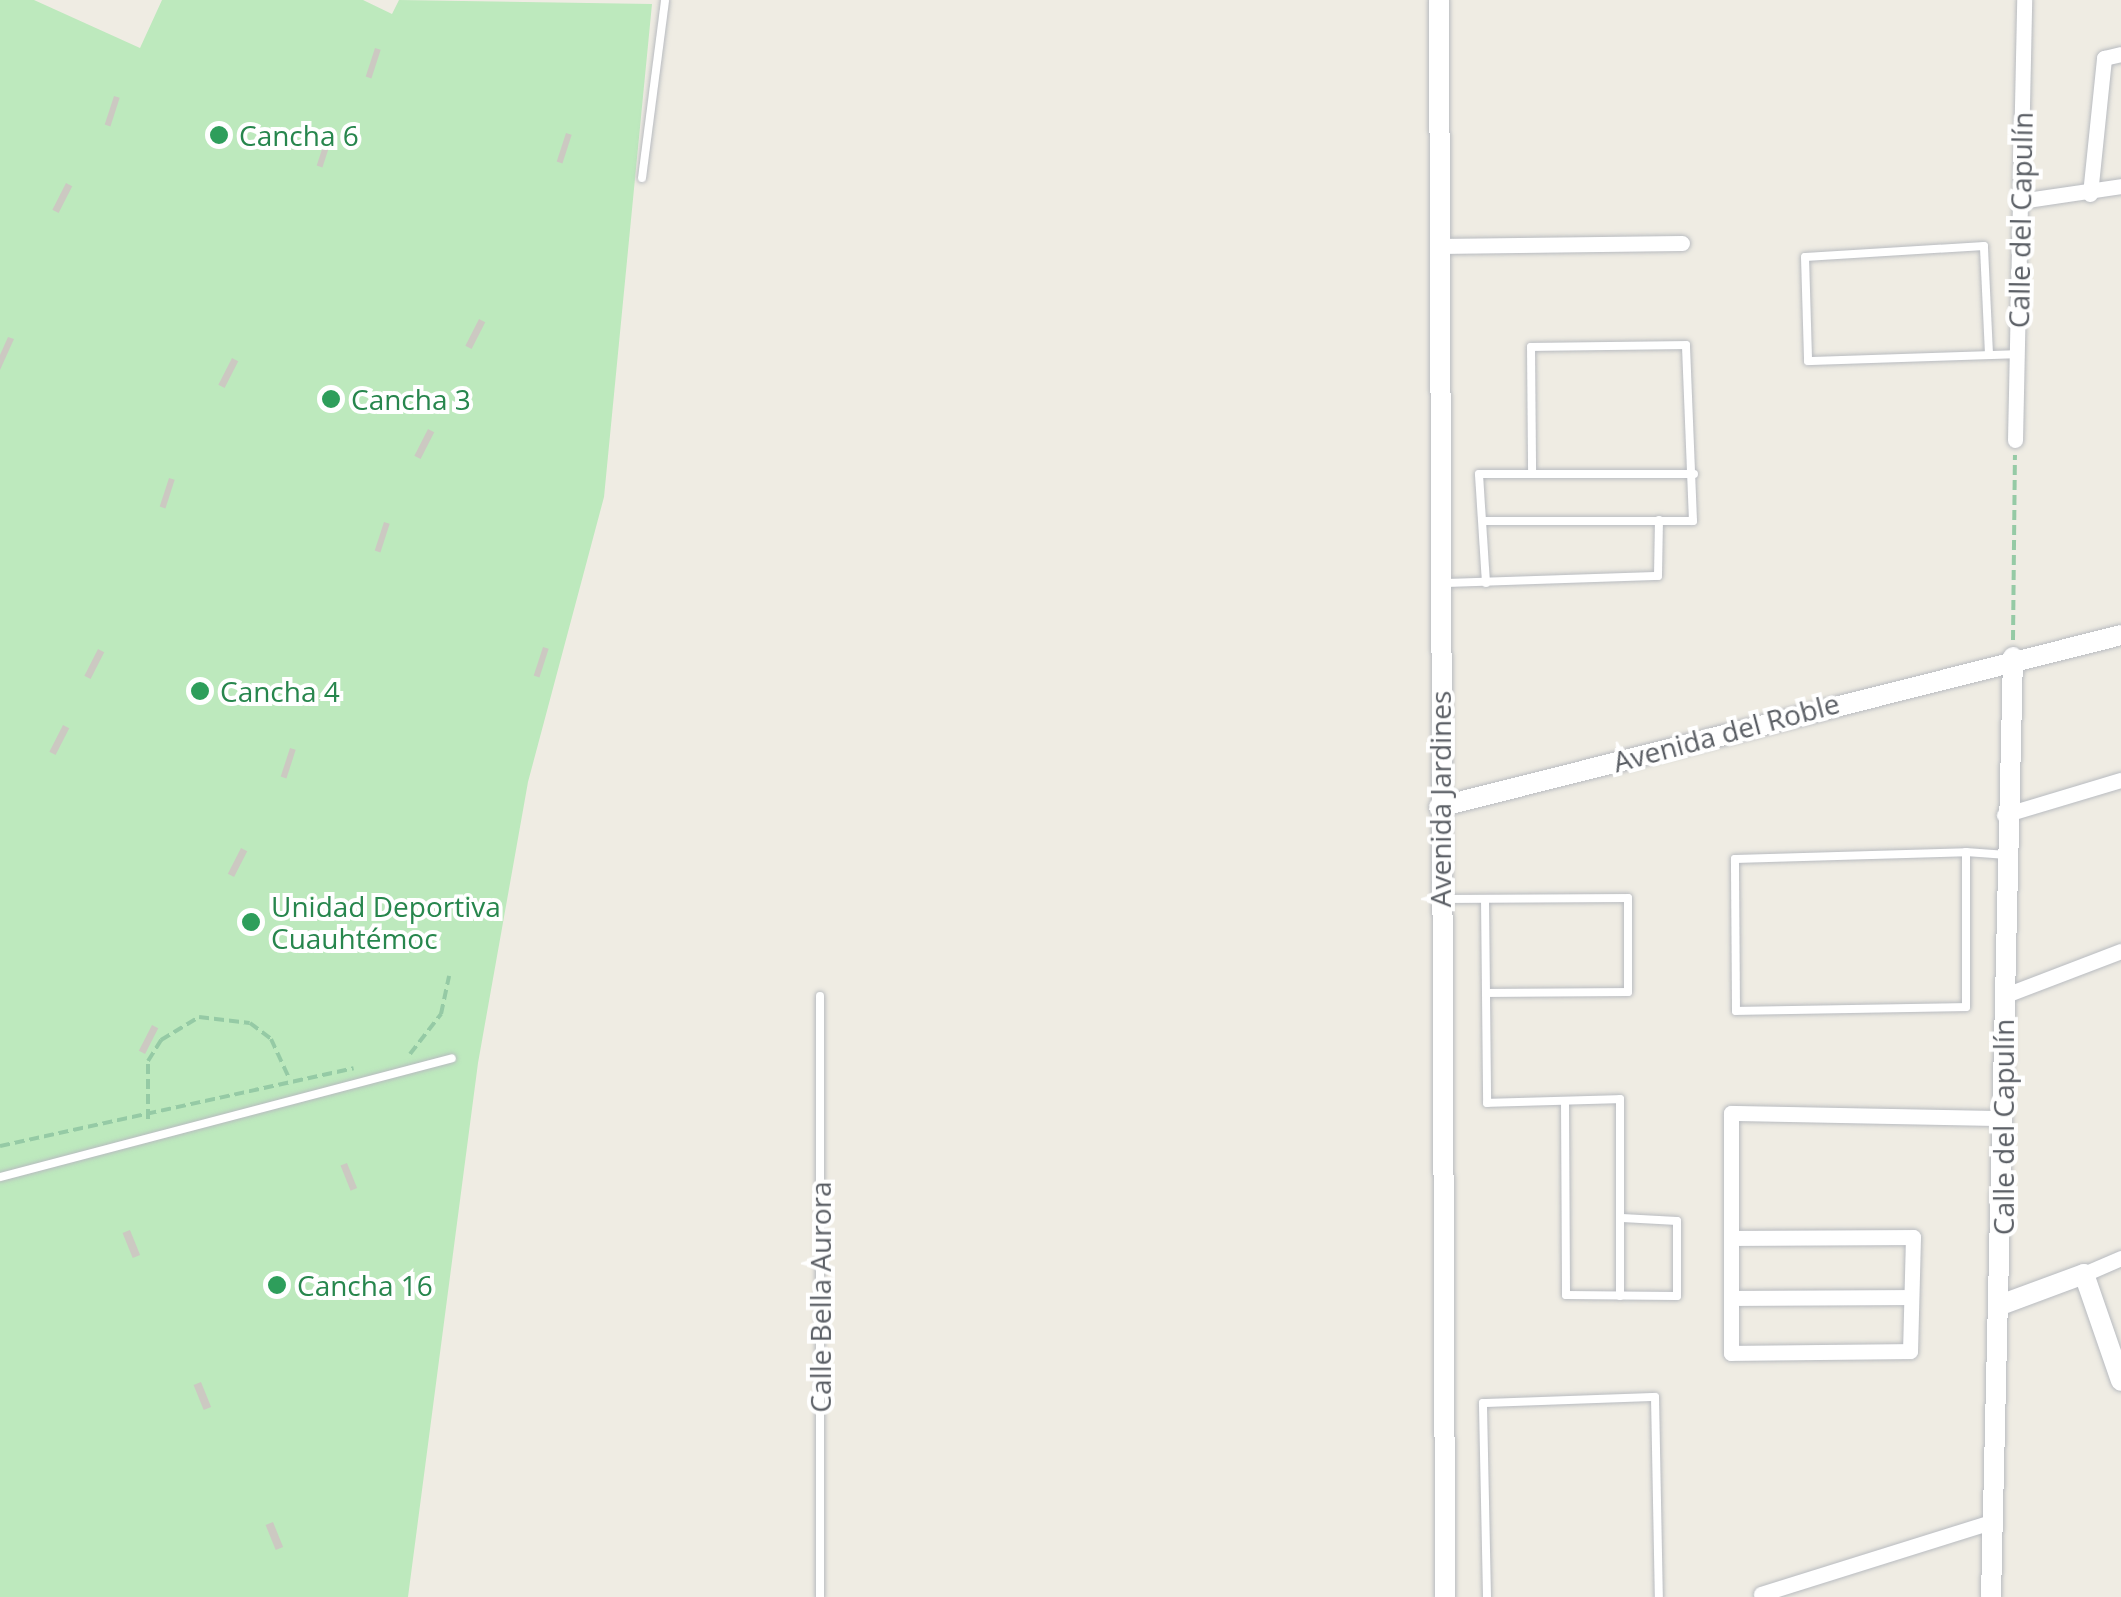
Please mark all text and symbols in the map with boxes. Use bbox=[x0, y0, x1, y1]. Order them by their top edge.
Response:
street label: Calle del Capulín bbox=[2001, 112, 2039, 328]
place label: Cancha 6 bbox=[239, 118, 359, 152]
marker: Cancha 6 bbox=[208, 124, 230, 146]
place label: Cancha 3 bbox=[351, 382, 471, 416]
marker: Cancha 3 bbox=[320, 388, 342, 410]
place label: Cancha 4 bbox=[220, 674, 340, 708]
marker: Cancha 4 bbox=[189, 680, 211, 702]
street label: Avenida del Roble bbox=[1609, 686, 1843, 778]
street label: Avenida Jardines bbox=[1423, 691, 1457, 907]
place label: Unidad Deportiva Cuauhtémoc bbox=[271, 889, 501, 955]
marker: Unidad Deportiva Cuauhtémoc bbox=[240, 911, 262, 933]
street label: Calle del Capulín bbox=[1986, 1019, 2020, 1235]
street label: Calle Bella Aurora bbox=[803, 1181, 837, 1413]
place label: Cancha 16 bbox=[297, 1268, 433, 1302]
marker: Cancha 16 bbox=[266, 1274, 288, 1296]

